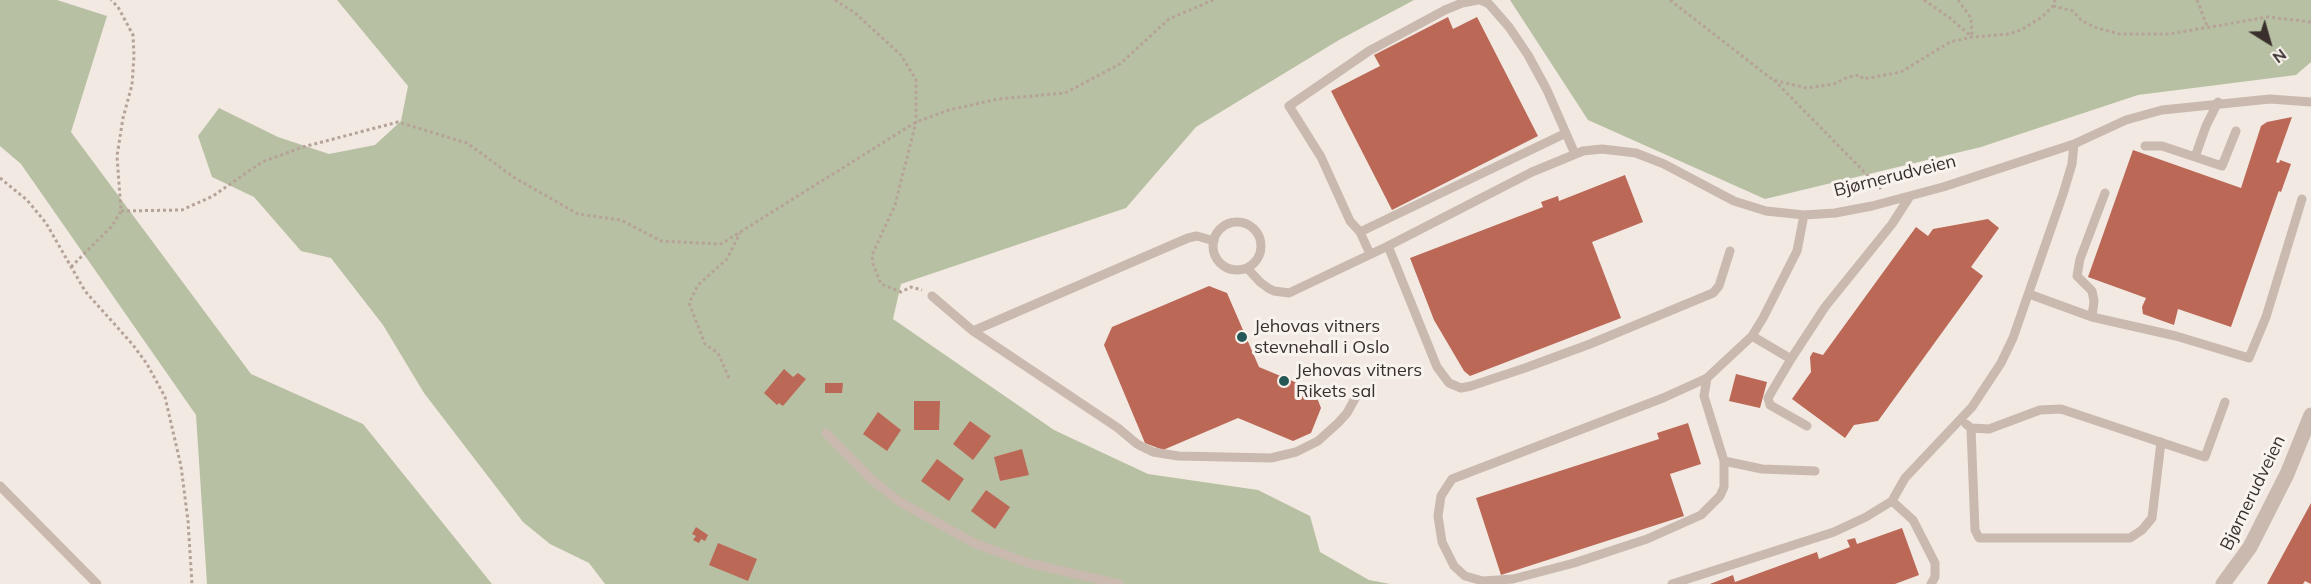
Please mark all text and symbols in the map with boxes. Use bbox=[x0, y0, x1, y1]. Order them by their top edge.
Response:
north arrow bbox=[2239, 12, 2299, 72]
text: N bbox=[2269, 45, 2291, 68]
street label: Bjørnerudveien bbox=[1832, 150, 1958, 202]
place label: Jehovas vitners stevnehall i Oslo bbox=[1254, 316, 1390, 358]
marker: Jehovas vitners stevnehall i Oslo bbox=[1235, 330, 1249, 344]
place label: Jehovas vitners Rikets sal bbox=[1296, 360, 1422, 403]
marker: Jehovas vitners Rikets sal bbox=[1277, 374, 1291, 388]
street label: Bjørnerudveien bbox=[2216, 432, 2290, 554]

